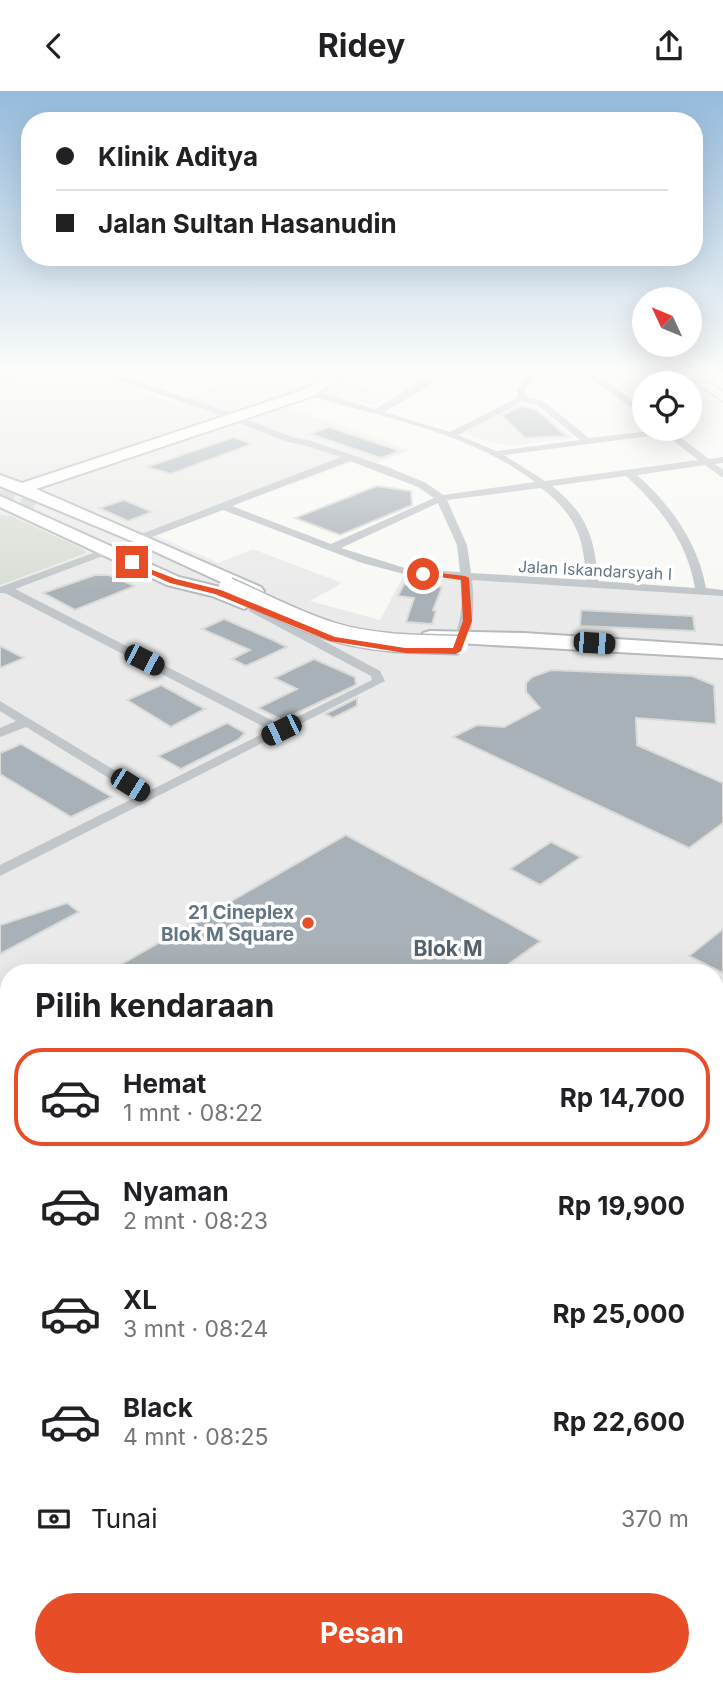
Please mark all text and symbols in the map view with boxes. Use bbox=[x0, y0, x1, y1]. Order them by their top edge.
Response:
text: Ridey bbox=[318, 26, 405, 65]
icon: back bbox=[35, 27, 73, 65]
icon: share bbox=[650, 27, 688, 65]
text: Klinik Aditya bbox=[98, 141, 258, 172]
text: Jalan Sultan Hasanudin bbox=[98, 208, 397, 239]
north arrow bbox=[632, 287, 702, 357]
map controls bbox=[632, 287, 702, 441]
button: locate bbox=[632, 371, 702, 441]
route end bbox=[116, 546, 148, 578]
street label: Jalan Iskandarsyah I bbox=[517, 556, 673, 584]
route start bbox=[407, 558, 439, 590]
car bbox=[573, 631, 616, 655]
car bbox=[121, 641, 168, 679]
car bbox=[258, 711, 305, 749]
car bbox=[107, 765, 154, 805]
place label: 21 Cineplex Blok M Square bbox=[161, 901, 294, 946]
marker: 21 Cineplex Blok M Square bbox=[300, 915, 316, 931]
district label: Blok M bbox=[413, 936, 483, 961]
text: Pilih kendaraan bbox=[35, 986, 275, 1025]
icon: car bbox=[39, 1066, 102, 1129]
text: Hemat bbox=[123, 1068, 206, 1099]
text: Rp 14,700 bbox=[560, 1082, 685, 1113]
text: 1 mnt · 08:22 bbox=[123, 1099, 263, 1127]
icon: car bbox=[39, 1174, 102, 1237]
text: Nyaman bbox=[123, 1176, 229, 1207]
text: Rp 19,900 bbox=[558, 1190, 685, 1221]
text: 2 mnt · 08:23 bbox=[123, 1207, 268, 1235]
icon: car bbox=[39, 1282, 102, 1345]
text: XL bbox=[123, 1284, 157, 1315]
text: Rp 25,000 bbox=[552, 1298, 685, 1329]
text: 3 mnt · 08:24 bbox=[123, 1315, 268, 1343]
icon: car bbox=[39, 1390, 102, 1453]
text: Black bbox=[123, 1392, 193, 1423]
text: Rp 22,600 bbox=[553, 1406, 685, 1437]
text: 4 mnt · 08:25 bbox=[123, 1423, 269, 1451]
icon: cash bbox=[35, 1500, 73, 1538]
text: Tunai bbox=[91, 1503, 158, 1534]
text: 370 m bbox=[621, 1505, 689, 1533]
button: Pesan bbox=[35, 1593, 689, 1673]

